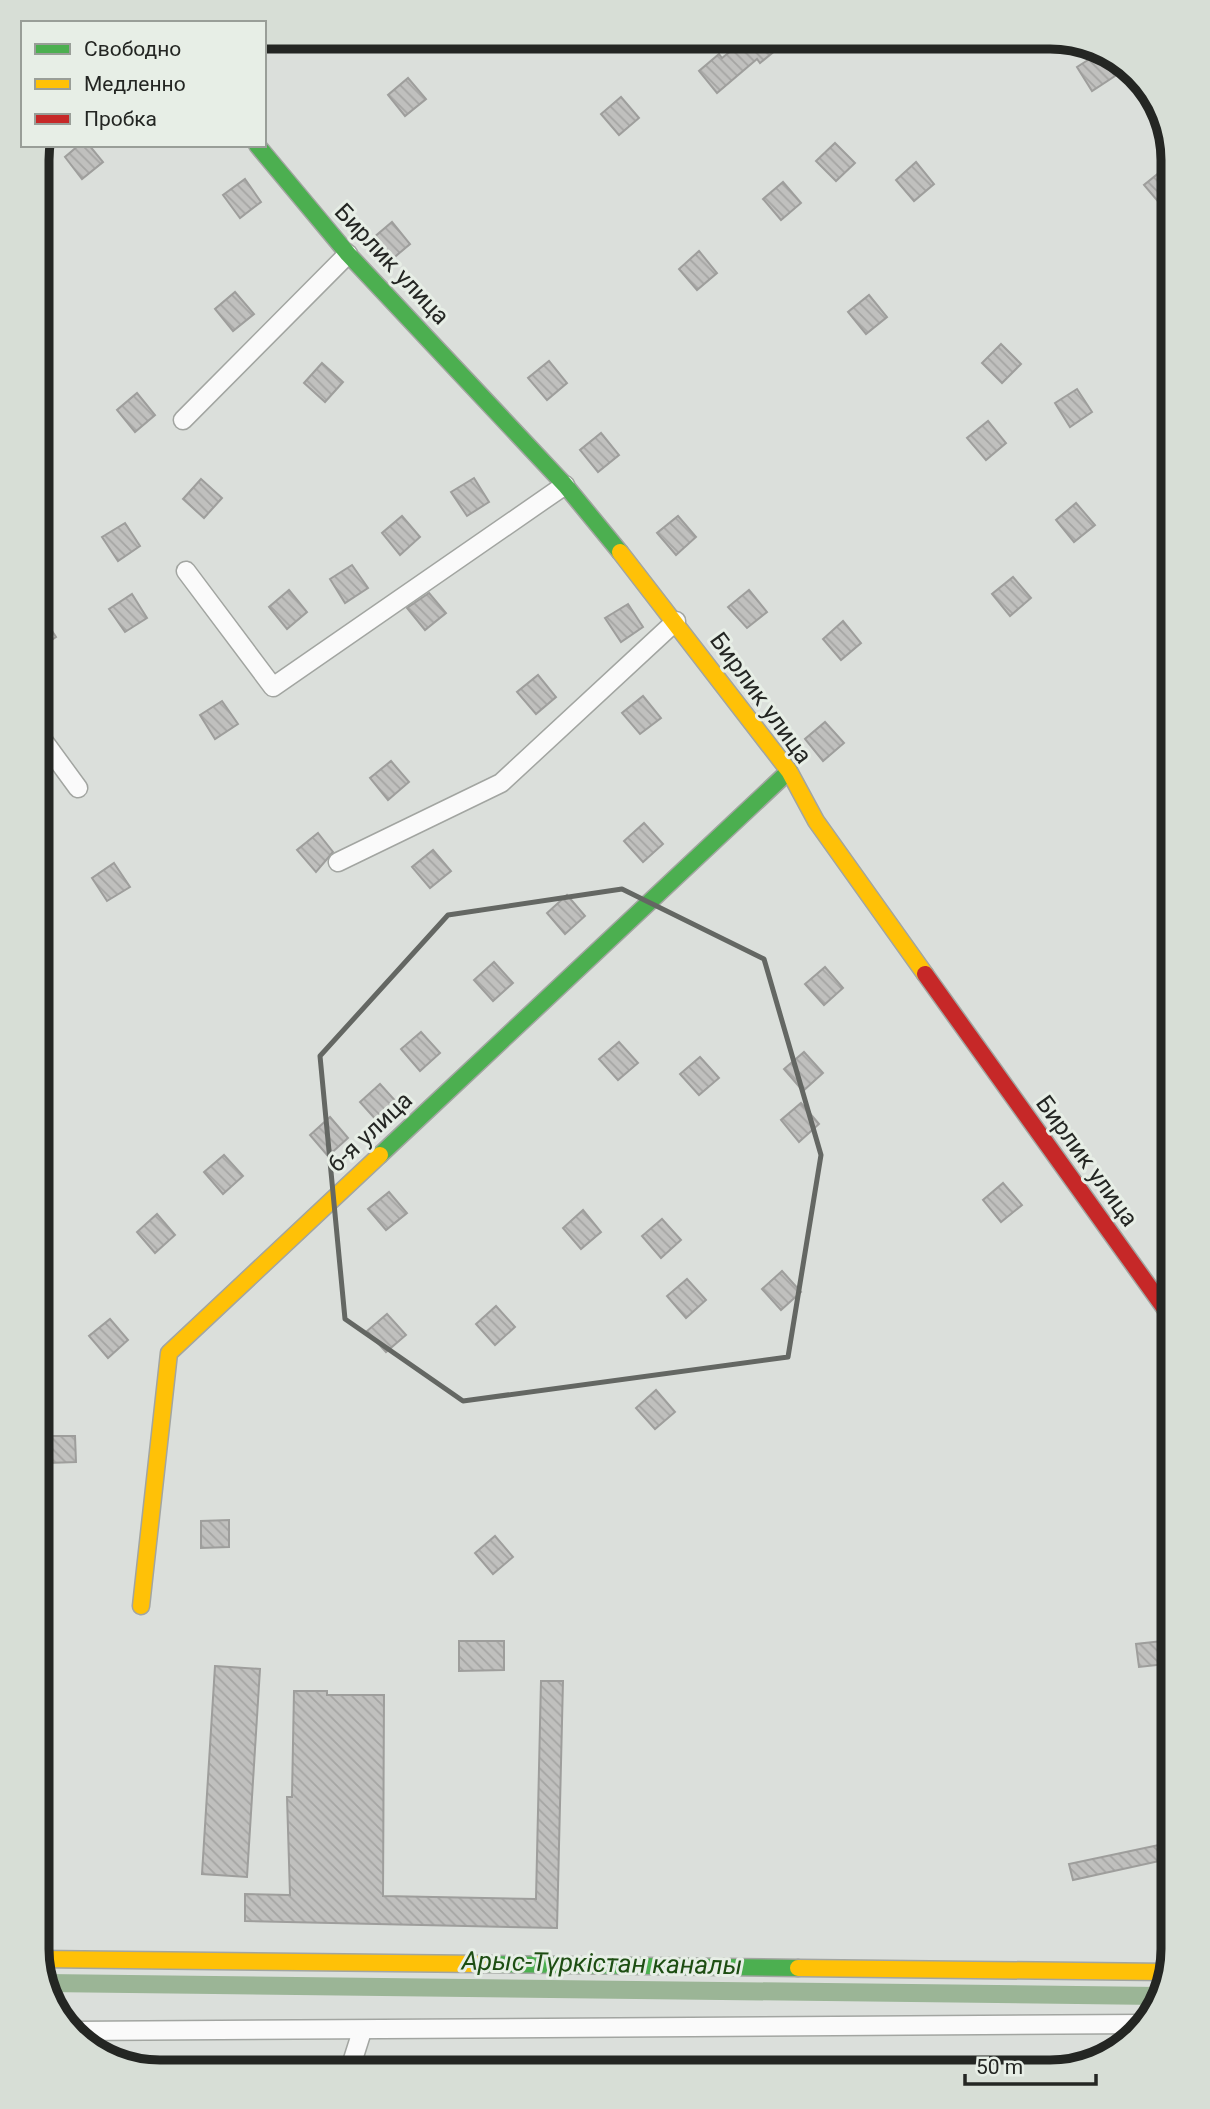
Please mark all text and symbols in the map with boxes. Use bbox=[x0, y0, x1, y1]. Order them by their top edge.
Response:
legend bbox=[21, 21, 266, 147]
text: Свободно bbox=[84, 37, 181, 61]
text: Медленно bbox=[84, 72, 186, 96]
text: Пробка bbox=[84, 107, 157, 131]
street label: Бирлик улица bbox=[329, 198, 455, 330]
street label: Бирлик улица bbox=[704, 627, 818, 769]
street label: 6-я улица bbox=[322, 1086, 418, 1178]
street label: Бирлик улица bbox=[1030, 1090, 1144, 1232]
water label: Арыс-Түркістан каналы bbox=[459, 1946, 743, 1980]
scale bar bbox=[965, 2042, 1096, 2086]
text: 50 m bbox=[976, 2055, 1023, 2079]

